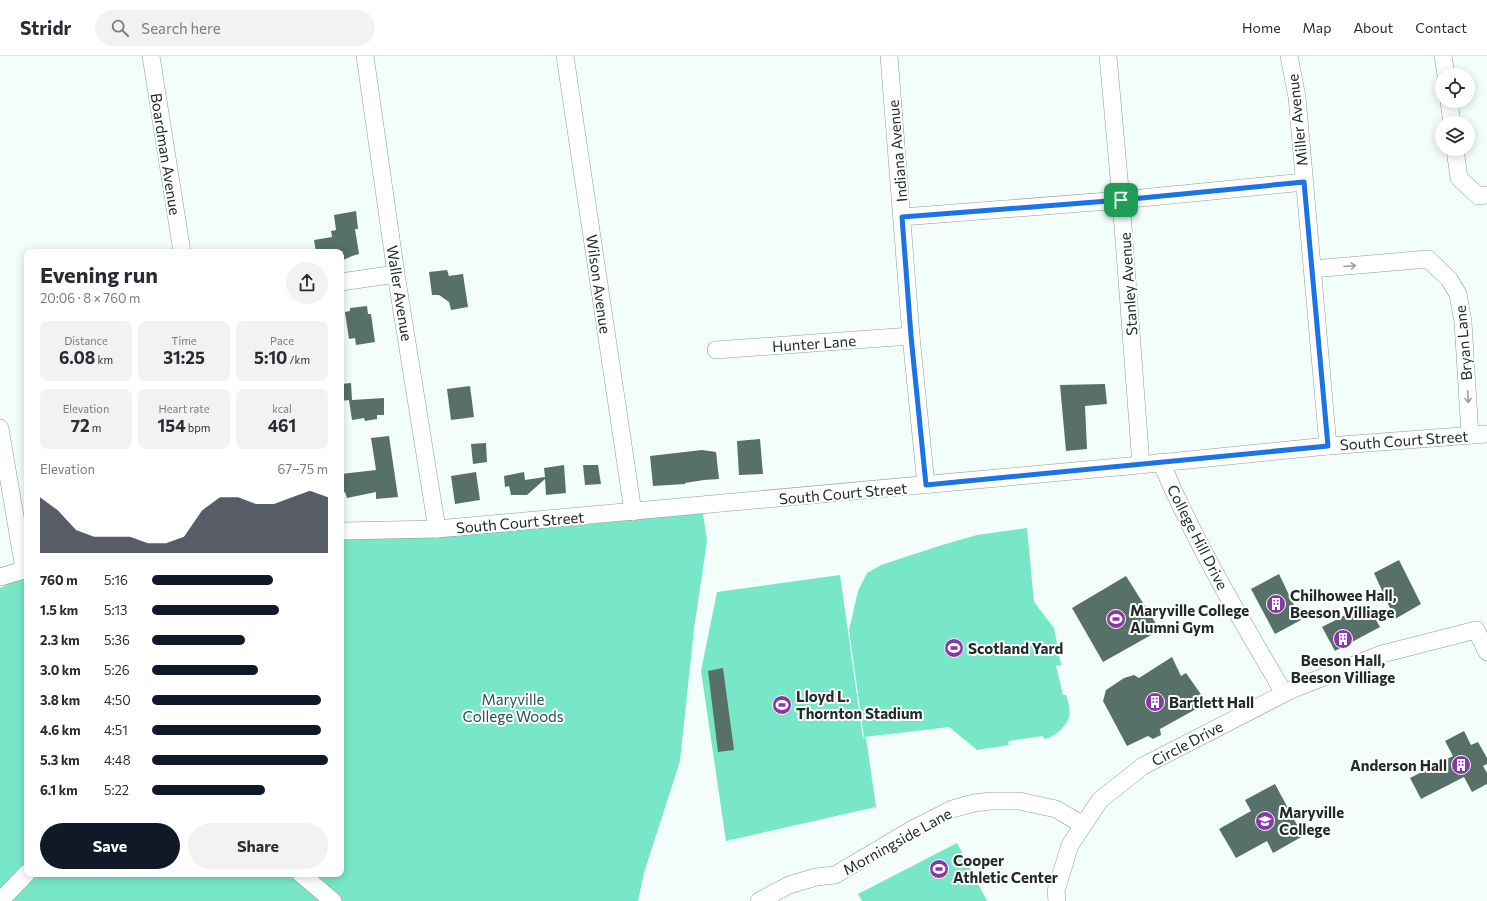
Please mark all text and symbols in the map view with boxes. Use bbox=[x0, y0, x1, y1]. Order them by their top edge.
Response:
search box bbox=[95, 10, 375, 46]
text: Stridr bbox=[20, 16, 71, 39]
icon: search bbox=[109, 17, 131, 39]
text: Search here bbox=[141, 19, 221, 37]
text: Home bbox=[1242, 19, 1281, 36]
text: Map bbox=[1303, 19, 1331, 36]
text: About bbox=[1353, 19, 1393, 36]
text: Contact bbox=[1415, 19, 1467, 36]
map controls bbox=[1435, 68, 1475, 156]
button: locate bbox=[1435, 68, 1475, 108]
street label: Miller Avenue bbox=[1283, 73, 1311, 167]
street label: Boardman Avenue bbox=[147, 92, 185, 216]
street label: Indiana Avenue bbox=[884, 99, 910, 203]
button: layers bbox=[1435, 116, 1475, 156]
pin bbox=[1104, 183, 1138, 217]
icon: arrive bbox=[1110, 189, 1132, 211]
street label: Stanley Avenue bbox=[1115, 232, 1141, 336]
street label: Wilson Avenue bbox=[583, 233, 615, 335]
street label: Waller Avenue bbox=[384, 244, 416, 342]
text: Evening run bbox=[40, 261, 158, 288]
button: share bbox=[286, 262, 328, 304]
one-way arrow bbox=[1343, 263, 1356, 270]
text: 20:06 · 8 × 760 m bbox=[40, 290, 140, 306]
street label: Bryan Lane bbox=[1451, 305, 1475, 381]
street label: Hunter Lane bbox=[771, 331, 857, 355]
text: Distance bbox=[64, 334, 108, 347]
text: Time bbox=[171, 334, 197, 347]
text: Pace bbox=[270, 334, 294, 347]
text: 6.08 bbox=[59, 347, 95, 368]
text: 31:25 bbox=[163, 347, 205, 368]
text: 5:10 bbox=[254, 347, 287, 368]
text: km bbox=[95, 353, 113, 366]
text: /km bbox=[287, 353, 310, 366]
one-way arrow bbox=[1464, 390, 1471, 403]
text: Elevation bbox=[63, 402, 109, 415]
text: Heart rate bbox=[158, 402, 210, 415]
text: kcal bbox=[272, 402, 292, 415]
text: 72 bbox=[71, 415, 90, 436]
text: 154 bbox=[158, 415, 186, 436]
text: 461 bbox=[268, 415, 296, 436]
text: m bbox=[90, 421, 101, 434]
text: bpm bbox=[186, 421, 210, 434]
street label: South Court Street bbox=[1339, 427, 1469, 453]
text: Elevation bbox=[40, 461, 95, 477]
text: 67–75 m bbox=[278, 461, 328, 477]
street label: South Court Street bbox=[778, 478, 908, 508]
street label: College Hill Drive bbox=[1164, 482, 1232, 593]
street label: South Court Street bbox=[455, 507, 585, 537]
text: 760 m bbox=[40, 572, 78, 588]
text: 5:16 bbox=[104, 572, 128, 588]
place label: Chilhowee Hall, Beeson Villiage bbox=[1290, 586, 1397, 621]
building icon: Chilhowee Hall, Beeson Villiage bbox=[1265, 593, 1287, 615]
place label: Maryville College Alumni Gym bbox=[1130, 601, 1249, 636]
text: 1.5 km bbox=[40, 602, 78, 618]
text: 5:13 bbox=[104, 602, 128, 618]
sports icon: Maryville College Alumni Gym bbox=[1105, 608, 1127, 630]
building icon: Beeson Hall, Beeson Villiage bbox=[1332, 628, 1354, 650]
text: 2.3 km bbox=[40, 632, 80, 648]
text: 5:36 bbox=[104, 632, 130, 648]
sports icon: Scotland Yard bbox=[943, 637, 965, 659]
place label: Scotland Yard bbox=[968, 639, 1063, 657]
place label: Beeson Hall, Beeson Villiage bbox=[1291, 651, 1395, 686]
text: 3.0 km bbox=[40, 662, 81, 678]
text: 5:26 bbox=[104, 662, 130, 678]
place label: Lloyd L. Thornton Stadium bbox=[796, 687, 923, 722]
park label: Maryville College Woods bbox=[462, 690, 564, 725]
building icon: Bartlett Hall bbox=[1144, 691, 1166, 713]
text: 3.8 km bbox=[40, 692, 80, 708]
text: 4:50 bbox=[104, 692, 131, 708]
place label: Bartlett Hall bbox=[1169, 693, 1254, 711]
sports icon: Lloyd L. Thornton Stadium bbox=[771, 694, 793, 716]
street label: Circle Drive bbox=[1148, 717, 1226, 769]
text: 4.6 km bbox=[40, 722, 81, 738]
text: 4:51 bbox=[104, 722, 128, 738]
text: 5.3 km bbox=[40, 752, 80, 768]
text: 4:48 bbox=[104, 752, 131, 768]
building icon: Anderson Hall bbox=[1450, 754, 1472, 776]
place label: Anderson Hall bbox=[1350, 756, 1447, 774]
text: 6.1 km bbox=[40, 782, 78, 798]
text: 5:22 bbox=[104, 782, 129, 798]
place label: Maryville College bbox=[1279, 803, 1344, 838]
street label: Morningside Lane bbox=[839, 804, 955, 878]
school or university icon: Maryville College bbox=[1254, 810, 1276, 832]
button: Save bbox=[40, 823, 180, 869]
button: Share bbox=[188, 823, 328, 869]
place label: Cooper Athletic Center bbox=[953, 851, 1058, 886]
sports icon: Cooper Athletic Center bbox=[928, 858, 950, 880]

